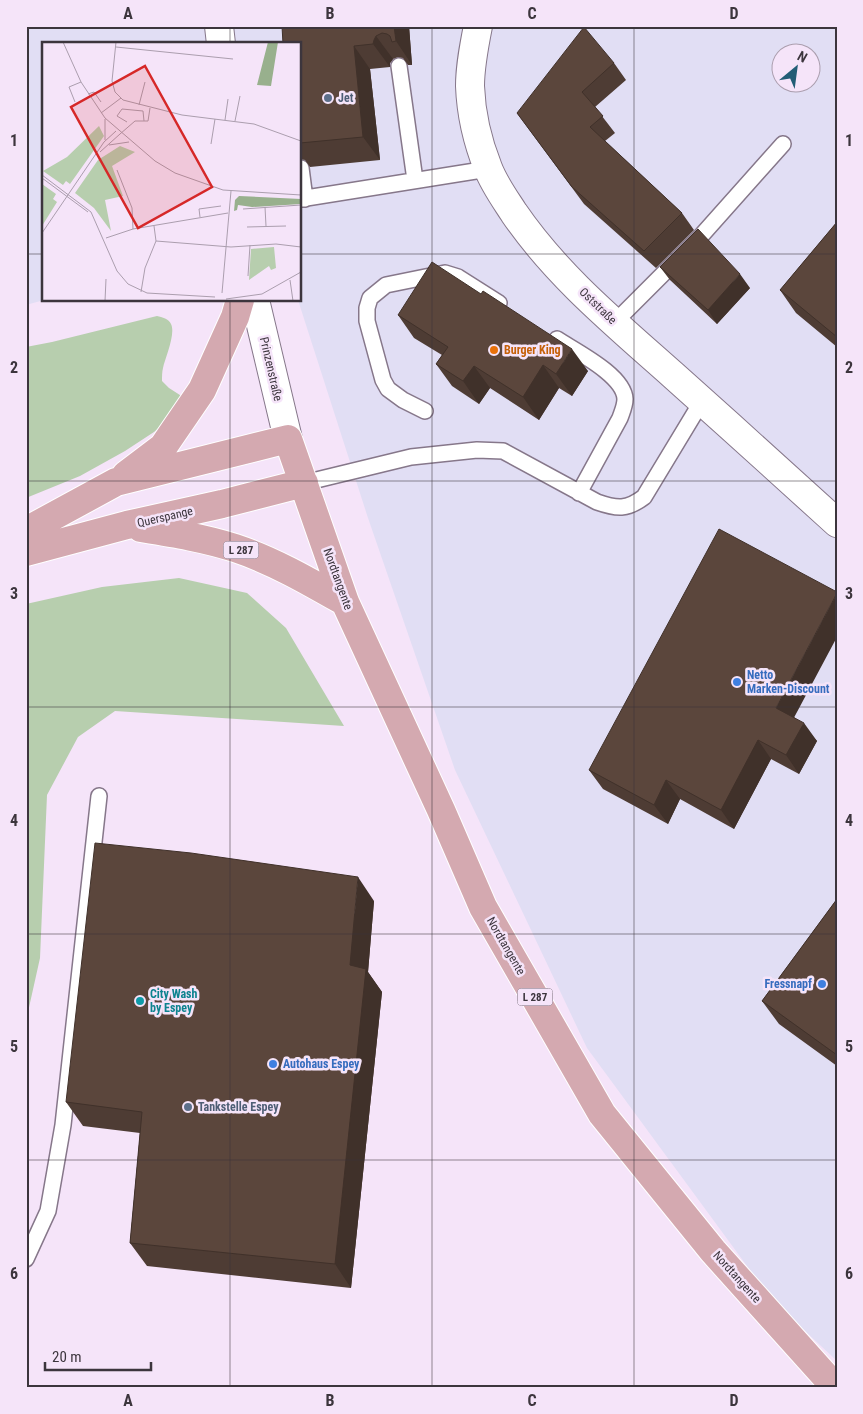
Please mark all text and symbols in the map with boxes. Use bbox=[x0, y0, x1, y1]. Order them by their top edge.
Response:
text: A bbox=[123, 4, 133, 23]
text: B bbox=[326, 4, 335, 23]
text: C bbox=[527, 4, 537, 23]
text: D bbox=[729, 4, 739, 23]
inset map bbox=[42, 42, 301, 301]
north arrow bbox=[770, 42, 820, 92]
text: N bbox=[795, 48, 810, 66]
place label: Jet bbox=[338, 91, 354, 105]
marker: Jet bbox=[322, 92, 334, 104]
text: 1 bbox=[10, 131, 18, 150]
text: 1 bbox=[845, 131, 853, 150]
street label: Oststraße bbox=[576, 285, 620, 327]
street label: Prinzenstraße bbox=[257, 335, 285, 403]
place label: Burger King bbox=[504, 343, 561, 357]
marker: Burger King bbox=[488, 344, 500, 356]
text: 2 bbox=[10, 358, 18, 377]
text: 2 bbox=[845, 358, 853, 377]
street label: Querspange bbox=[136, 504, 195, 530]
road number: L 287 bbox=[224, 542, 258, 558]
street label: Nordtangente bbox=[320, 546, 356, 612]
text: 3 bbox=[10, 584, 18, 603]
text: 3 bbox=[845, 584, 853, 603]
place label: Netto Marken-Discount bbox=[747, 668, 830, 696]
marker: Netto Marken-Discount bbox=[731, 676, 743, 688]
text: 4 bbox=[10, 811, 18, 830]
text: 4 bbox=[845, 811, 853, 830]
street label: Nordtangente bbox=[484, 915, 528, 978]
place label: Fressnapf bbox=[765, 977, 812, 991]
marker: Fressnapf bbox=[816, 978, 828, 990]
place label: City Wash by Espey bbox=[150, 987, 198, 1015]
road number: L 287 bbox=[518, 989, 552, 1006]
marker: City Wash by Espey bbox=[134, 995, 146, 1007]
text: 5 bbox=[10, 1037, 18, 1056]
text: 5 bbox=[845, 1037, 853, 1056]
place label: Autohaus Espey bbox=[283, 1057, 360, 1071]
marker: Autohaus Espey bbox=[267, 1058, 279, 1070]
place label: Tankstelle Espey bbox=[198, 1100, 279, 1114]
marker: Tankstelle Espey bbox=[182, 1101, 194, 1113]
street label: Nordtangente bbox=[710, 1248, 764, 1306]
text: 6 bbox=[10, 1264, 18, 1283]
text: 6 bbox=[845, 1264, 853, 1283]
scale bar bbox=[45, 1339, 151, 1371]
text: 20 m bbox=[52, 1348, 82, 1366]
text: A bbox=[123, 1391, 133, 1410]
text: B bbox=[326, 1391, 335, 1410]
text: C bbox=[527, 1391, 537, 1410]
text: D bbox=[729, 1391, 739, 1410]

